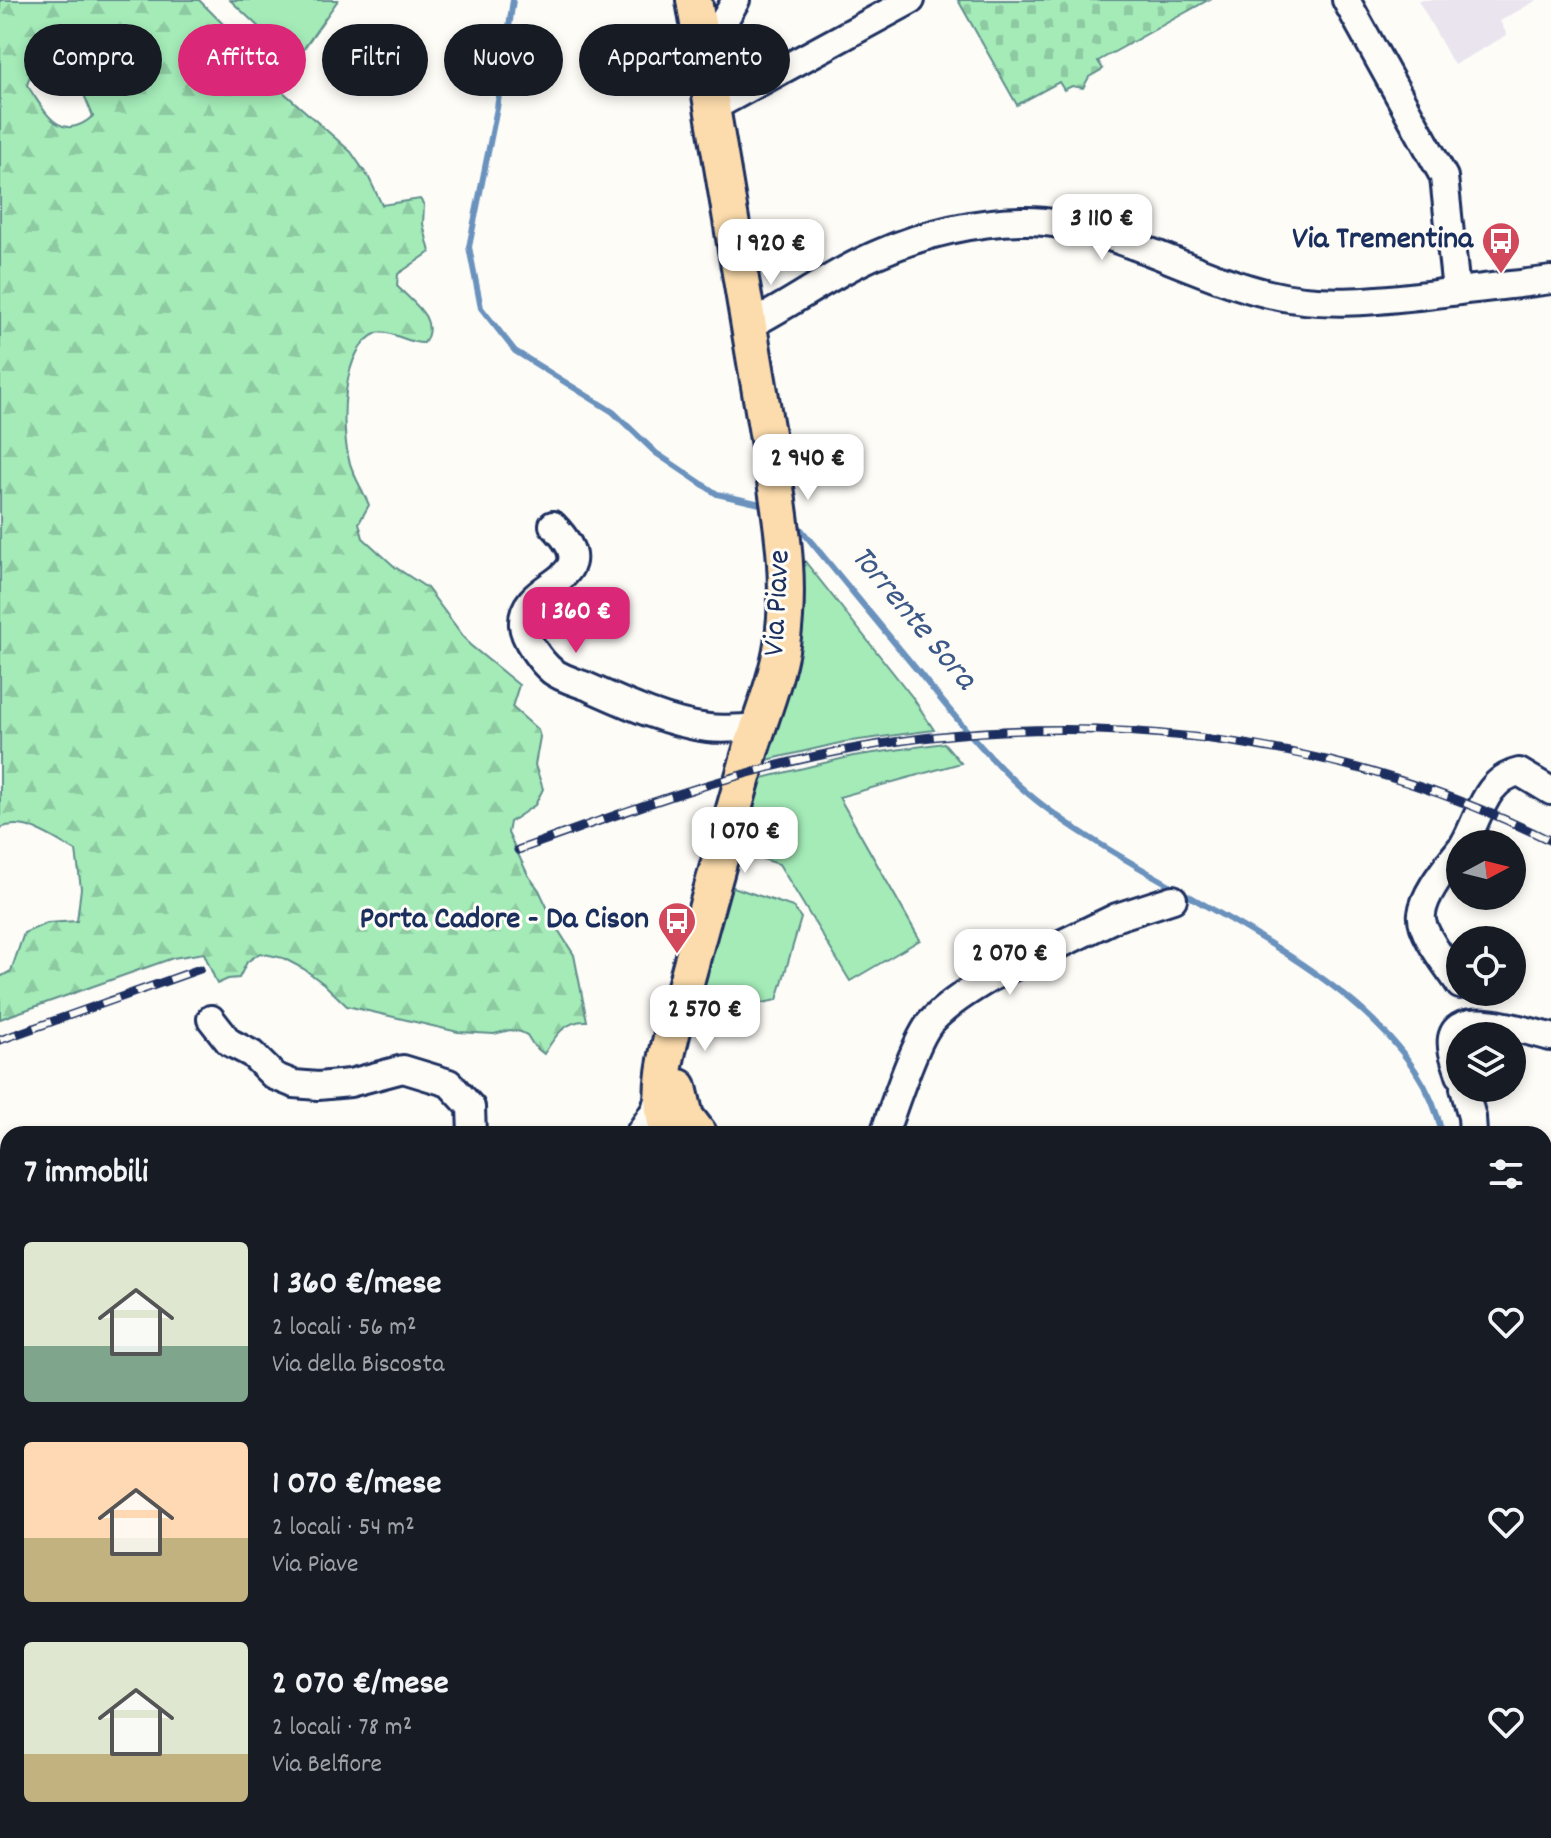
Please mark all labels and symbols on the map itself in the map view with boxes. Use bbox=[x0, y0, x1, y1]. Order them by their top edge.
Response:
pin: 3 110 € bbox=[1028, 194, 1176, 262]
place label: Via Trementina bbox=[1292, 218, 1474, 264]
pin: 1 920 € bbox=[697, 219, 845, 287]
bus stop icon: Via Trementina bbox=[1480, 220, 1522, 275]
pin: 2 940 € bbox=[734, 434, 882, 502]
water label: Torrente Sora bbox=[837, 536, 989, 704]
street label: Via Piave bbox=[753, 549, 805, 657]
pin: 1 360 € bbox=[502, 587, 650, 655]
pin: 1 070 € bbox=[671, 807, 819, 875]
north arrow bbox=[1446, 830, 1526, 910]
place label: Porta Cadore - Da Cison bbox=[360, 898, 649, 944]
bus stop icon: Porta Cadore - Da Cison bbox=[656, 900, 698, 955]
pin: 2 070 € bbox=[936, 929, 1084, 997]
pin: 2 570 € bbox=[631, 985, 779, 1053]

